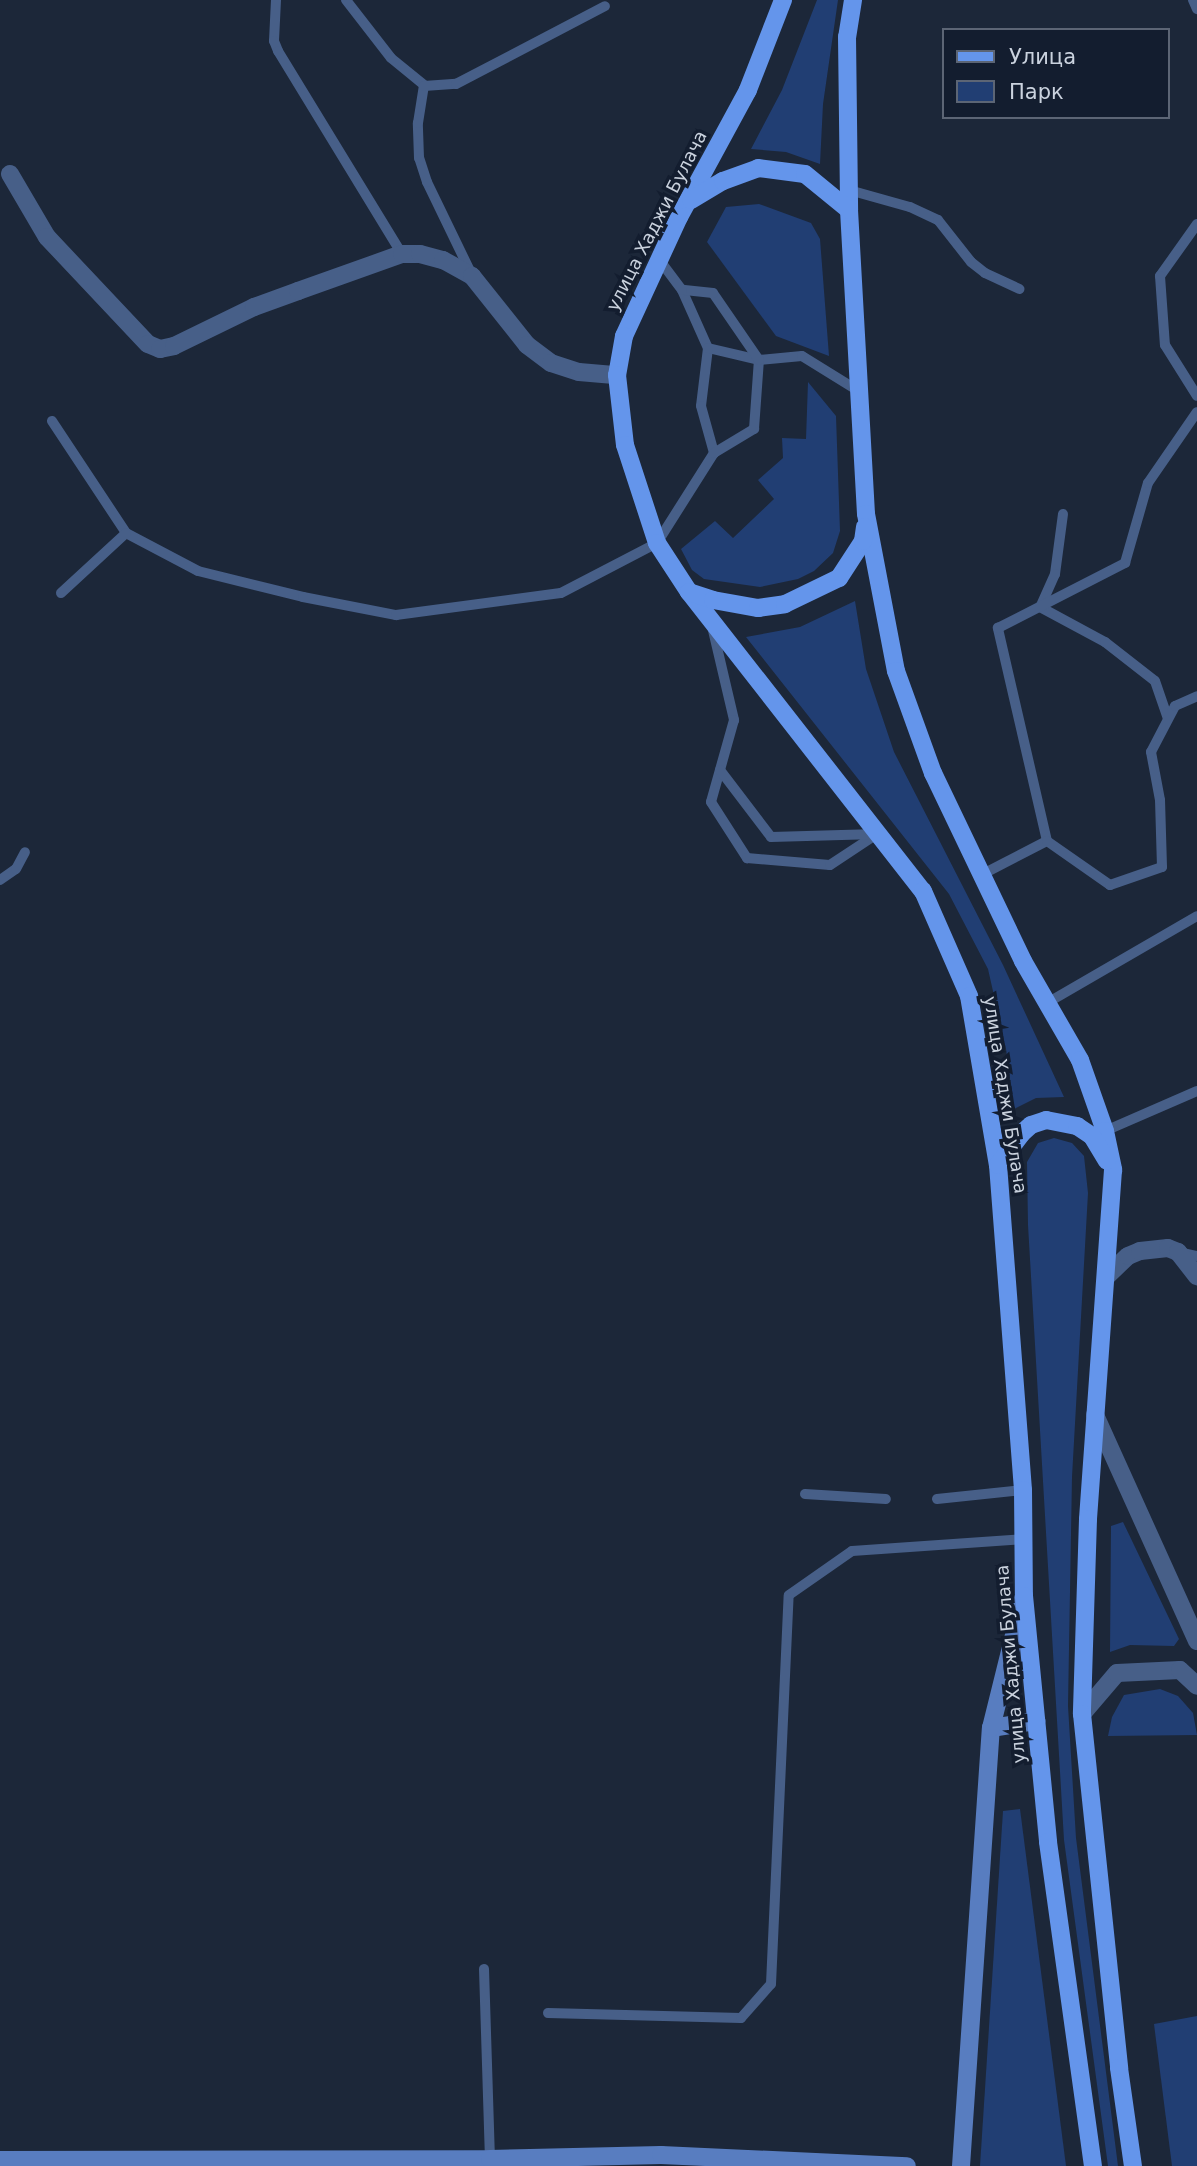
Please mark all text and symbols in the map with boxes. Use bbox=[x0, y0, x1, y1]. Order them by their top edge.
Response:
legend bbox=[942, 28, 1169, 119]
text: Улица bbox=[1009, 45, 1076, 69]
text: Парк bbox=[1009, 80, 1064, 104]
street label: улица Хаджи Булача bbox=[602, 127, 712, 315]
street label: улица Хаджи Булача bbox=[979, 995, 1031, 1195]
street label: улица Хаджи Булача bbox=[992, 1564, 1030, 1764]

